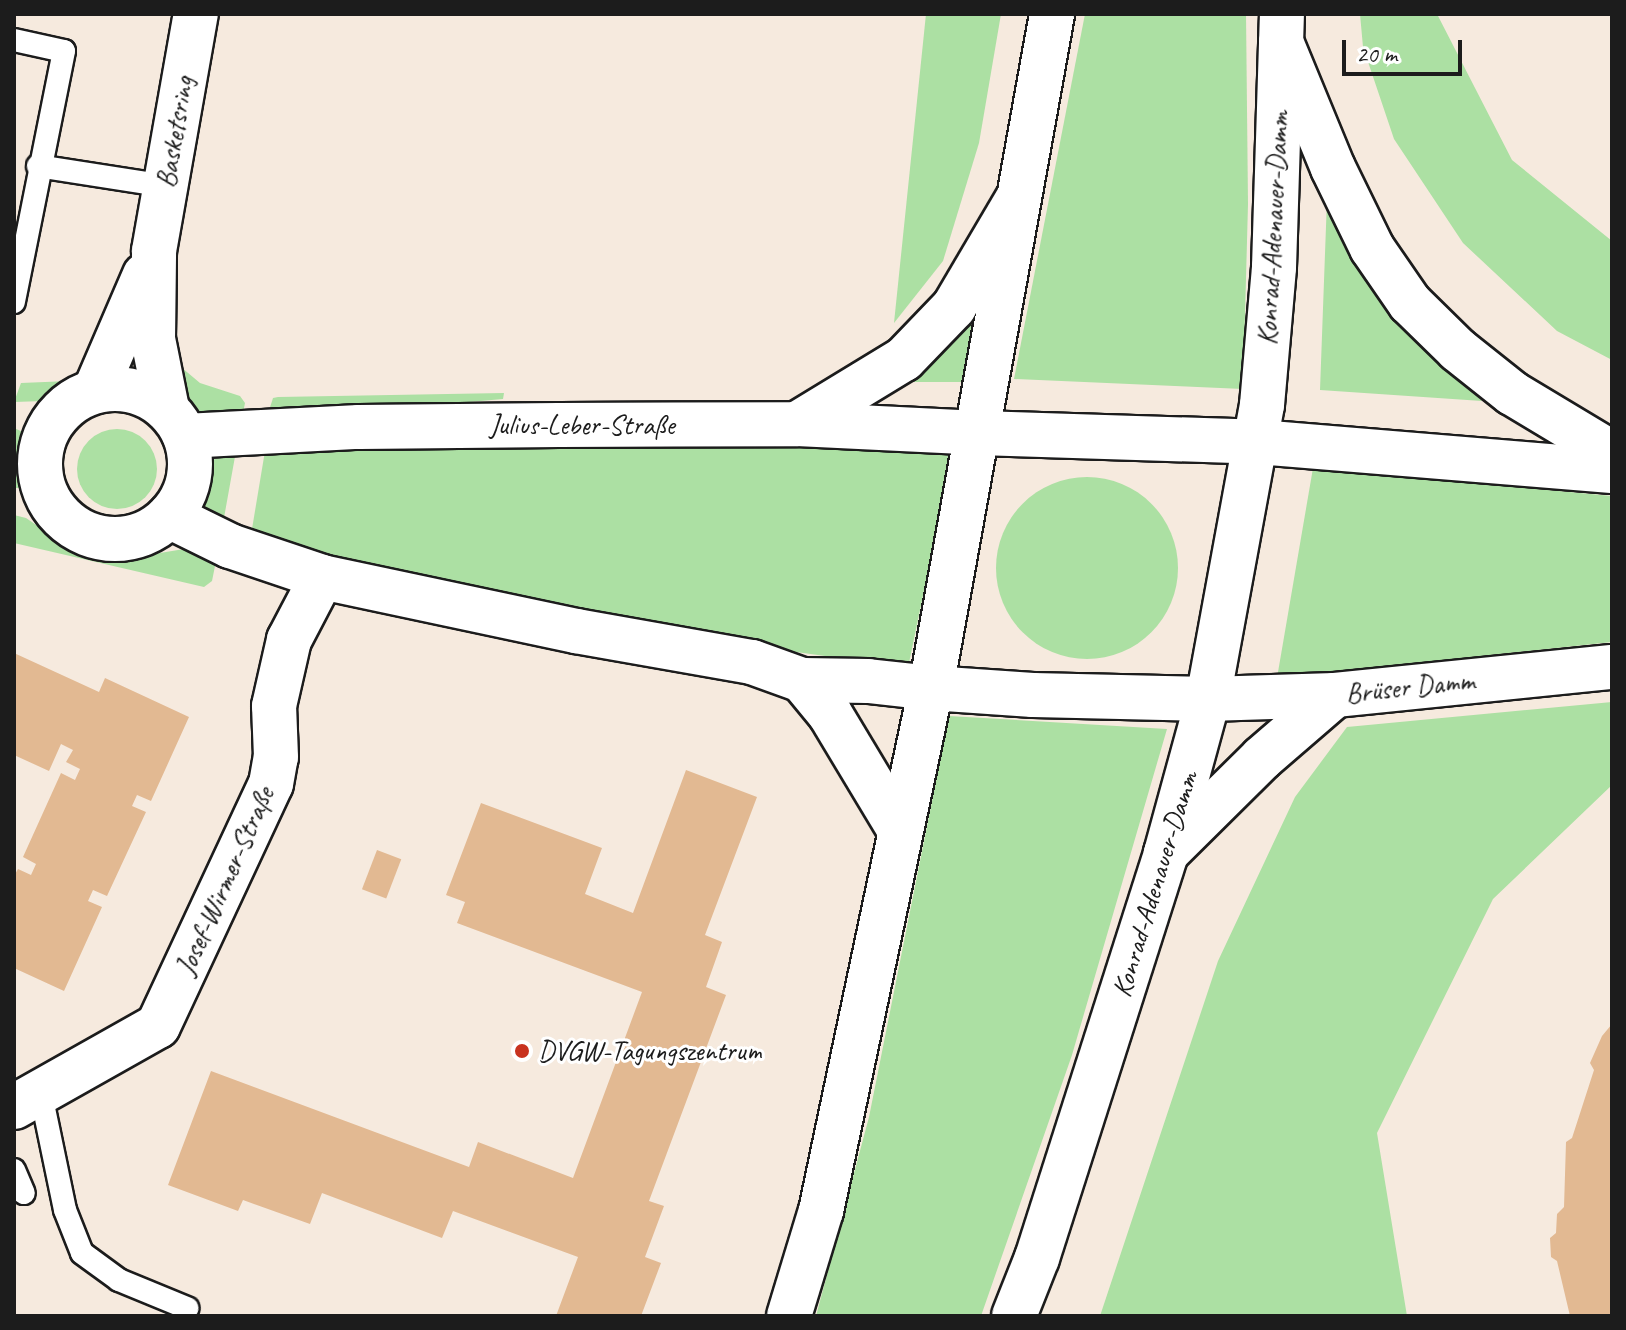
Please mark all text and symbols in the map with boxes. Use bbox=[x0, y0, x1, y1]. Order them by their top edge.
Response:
scale bar bbox=[1346, 24, 1466, 74]
text: 20 m bbox=[1356, 39, 1397, 69]
street label: Basketsring bbox=[149, 74, 201, 190]
street label: Konrad-Adenauer-Damm bbox=[1250, 110, 1296, 346]
street label: Julius-Leber-Straße bbox=[489, 408, 675, 442]
street label: Brüser Damm bbox=[1343, 663, 1477, 711]
street label: Konrad-Adenauer-Damm bbox=[1105, 767, 1205, 1001]
street label: Josef-Wirmer-Straße bbox=[169, 782, 281, 980]
place label: DVGW-Tagungszentrum bbox=[538, 1034, 761, 1068]
marker: DVGW-Tagungszentrum bbox=[513, 1042, 531, 1060]

